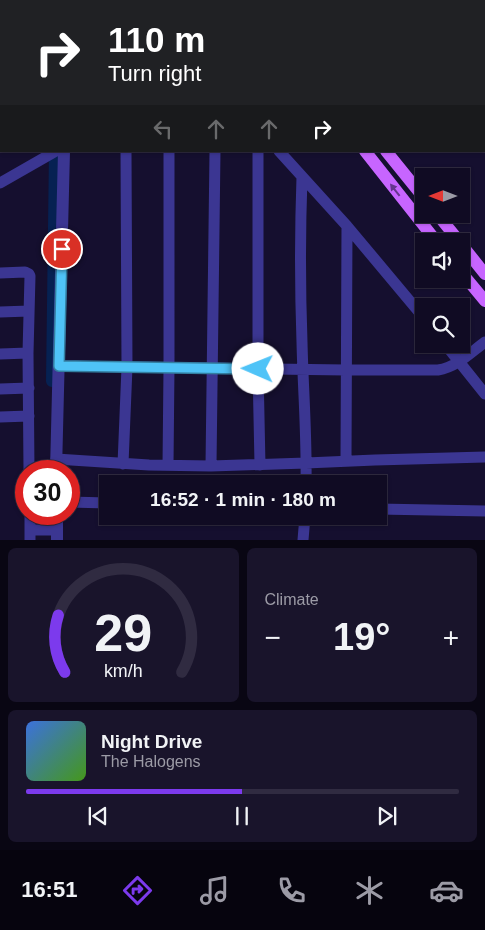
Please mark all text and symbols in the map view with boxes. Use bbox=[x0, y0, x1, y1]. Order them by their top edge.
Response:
icon: right bbox=[25, 20, 90, 85]
text: 110 m bbox=[108, 20, 205, 59]
text: Turn right bbox=[108, 61, 201, 86]
icon: left bbox=[149, 115, 177, 143]
icon: ahead bbox=[202, 115, 230, 143]
icon: ahead bbox=[255, 115, 283, 143]
icon: right bbox=[308, 115, 336, 143]
north arrow bbox=[415, 168, 470, 222]
map controls bbox=[415, 168, 470, 353]
one-way arrow bbox=[389, 184, 400, 197]
pin bbox=[41, 228, 83, 270]
button: sound bbox=[415, 233, 470, 288]
icon: arrive bbox=[48, 235, 76, 263]
button: search bbox=[415, 298, 470, 353]
position arrow bbox=[231, 342, 283, 394]
speed limit sign: 30 bbox=[15, 460, 80, 525]
text: 16:52 · 1 min · 180 m bbox=[150, 489, 336, 510]
text: Climate bbox=[265, 591, 319, 608]
text: 29 bbox=[94, 604, 152, 662]
text: 19° bbox=[333, 616, 390, 658]
text: − bbox=[265, 622, 281, 653]
text: + bbox=[443, 622, 459, 653]
text: km/h bbox=[104, 661, 143, 681]
text: Night Drive bbox=[101, 731, 202, 752]
text: The Halogens bbox=[101, 753, 201, 770]
icon: previous bbox=[84, 802, 112, 830]
icon: pause bbox=[228, 802, 256, 830]
icon: next bbox=[373, 802, 401, 830]
icon: directions bbox=[120, 873, 155, 908]
icon: music bbox=[197, 873, 232, 908]
icon: phone bbox=[274, 873, 309, 908]
icon: climate bbox=[352, 873, 387, 908]
icon: car bbox=[429, 873, 464, 908]
text: 16:51 bbox=[21, 877, 77, 902]

